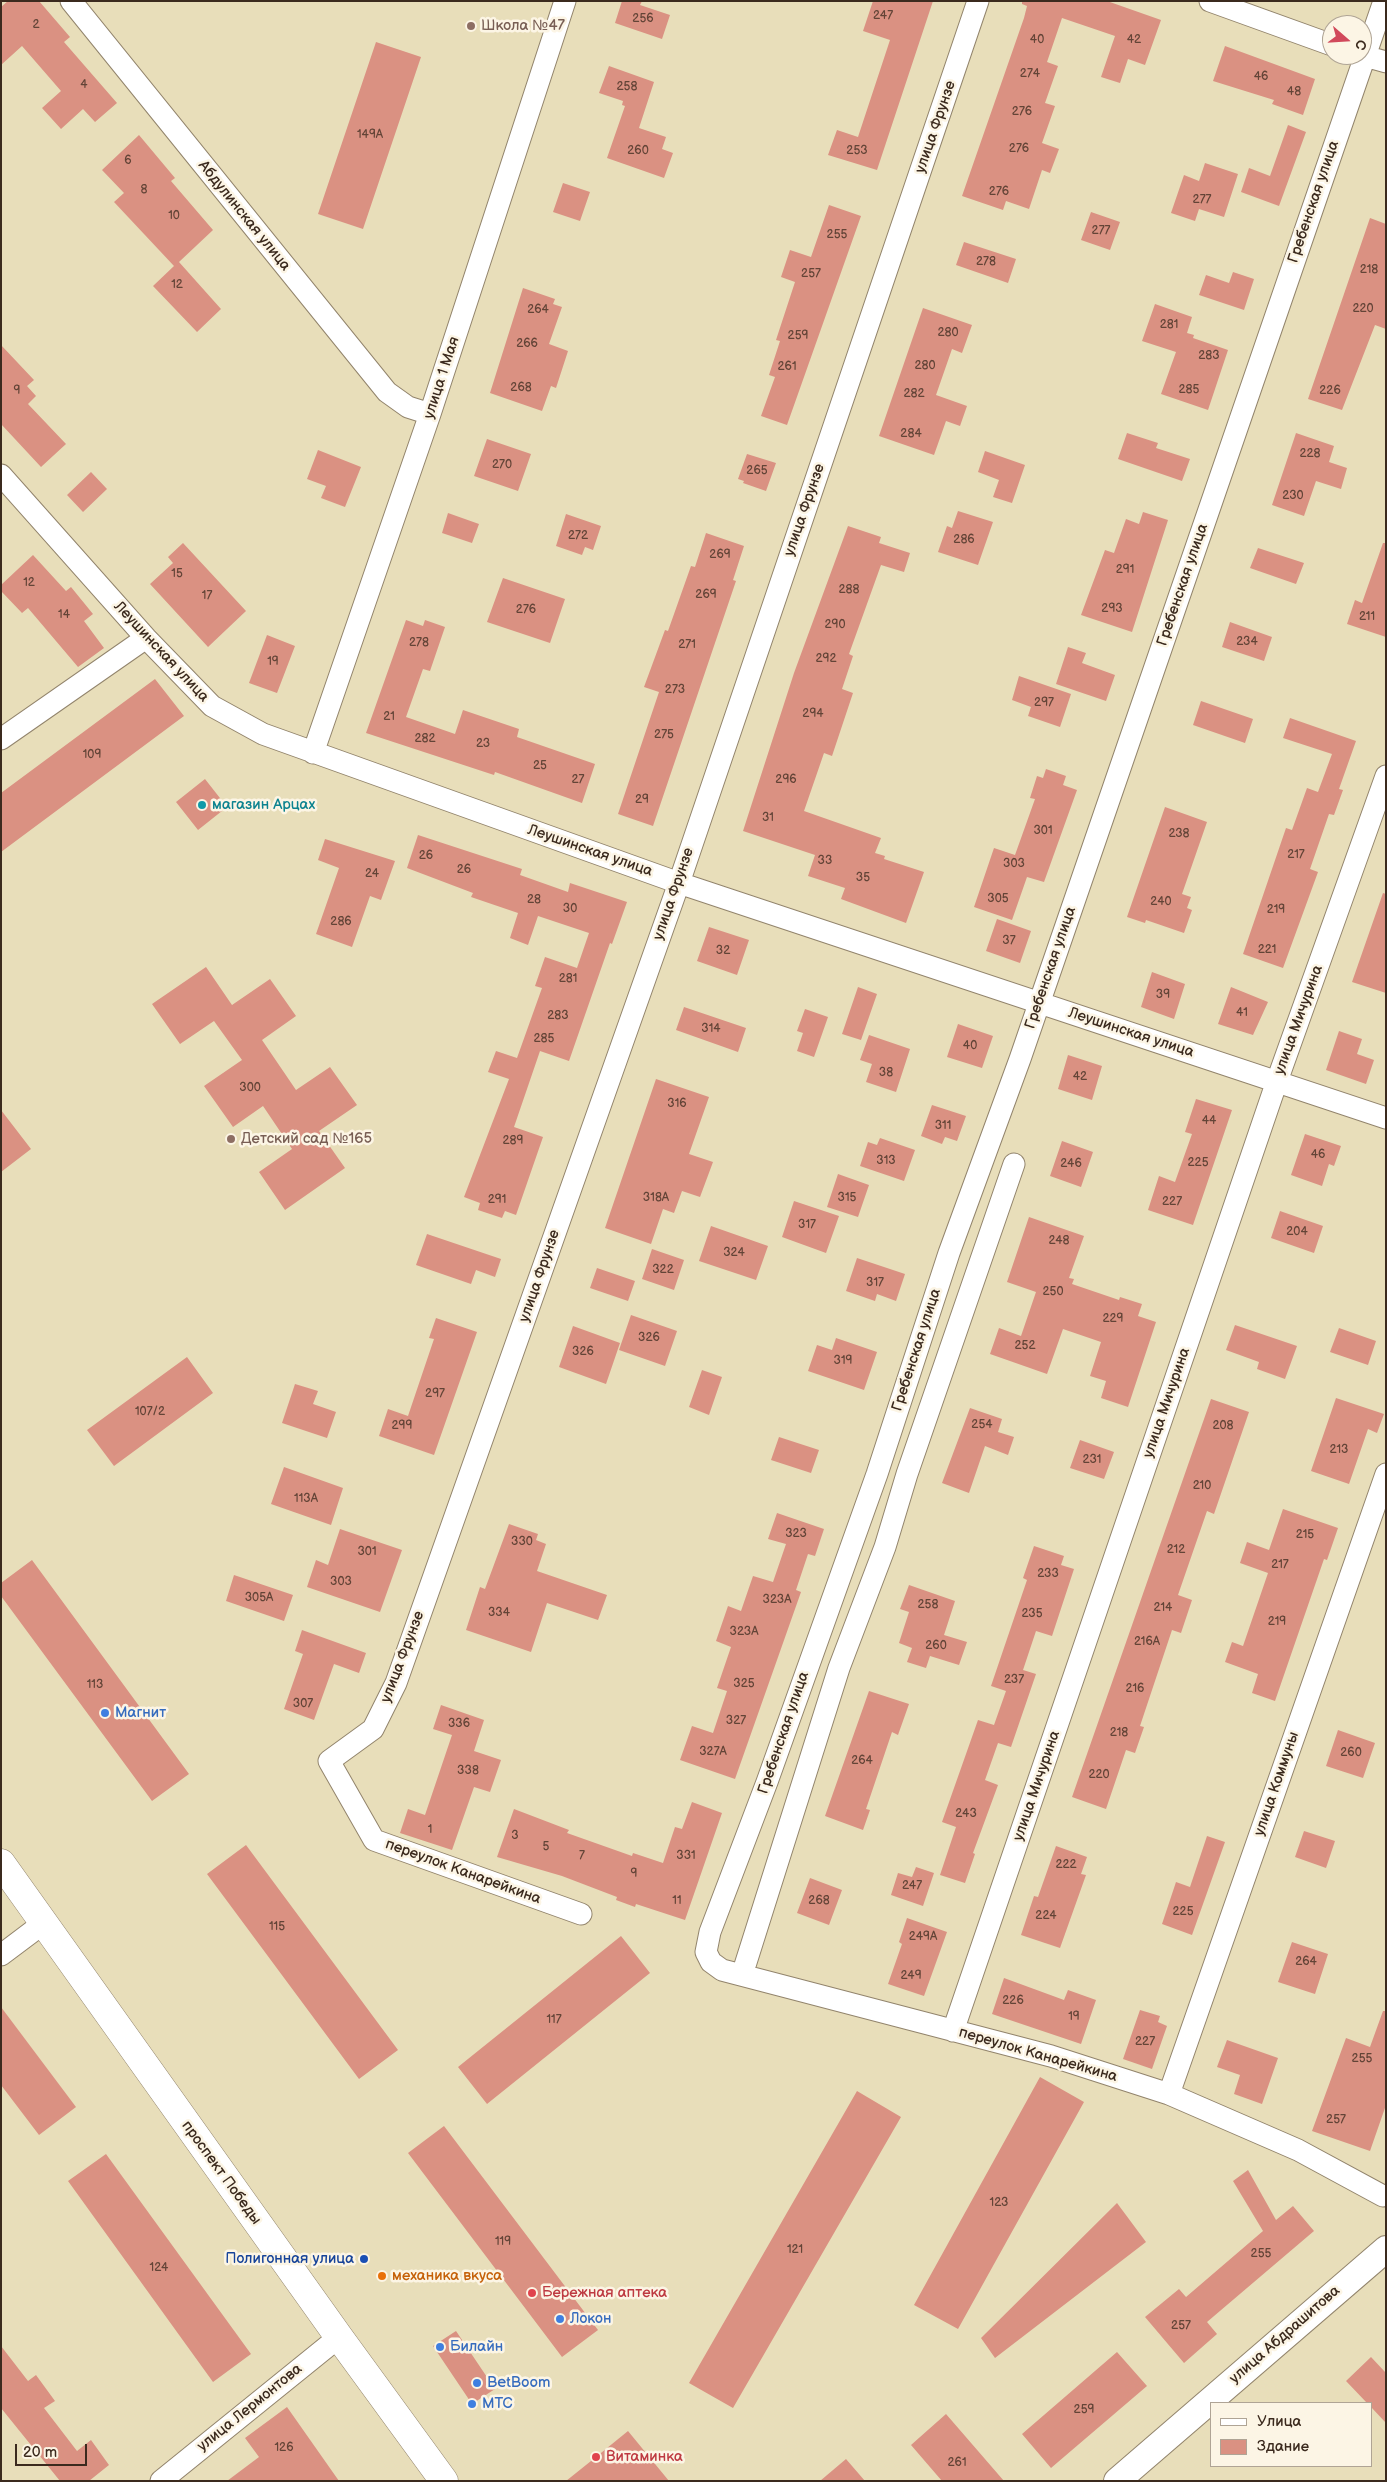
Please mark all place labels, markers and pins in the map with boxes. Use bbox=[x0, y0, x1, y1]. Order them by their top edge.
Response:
place label: Школа №47 bbox=[481, 17, 565, 35]
marker: Школа №47 bbox=[465, 20, 477, 32]
place label: магазин Арцах bbox=[212, 796, 315, 814]
marker: магазин Арцах bbox=[196, 799, 208, 811]
place label: Детский сад №165 bbox=[241, 1130, 372, 1148]
marker: Детский сад №165 bbox=[225, 1133, 237, 1145]
place label: Магнит bbox=[115, 1704, 166, 1722]
marker: Магнит bbox=[99, 1707, 111, 1719]
place label: Полигонная улица bbox=[225, 2250, 354, 2268]
marker: Полигонная улица bbox=[358, 2253, 370, 2265]
place label: механика вкуса bbox=[392, 2267, 502, 2285]
marker: механика вкуса bbox=[376, 2270, 388, 2282]
place label: Бережная аптека bbox=[542, 2284, 667, 2302]
marker: Бережная аптека bbox=[526, 2287, 538, 2299]
place label: Локон bbox=[570, 2310, 611, 2328]
marker: Локон bbox=[554, 2313, 566, 2325]
place label: Билайн bbox=[450, 2338, 503, 2356]
marker: Билайн bbox=[434, 2341, 446, 2353]
place label: BetBoom bbox=[487, 2374, 550, 2392]
marker: BetBoom bbox=[471, 2377, 483, 2389]
place label: МТС bbox=[482, 2395, 513, 2413]
marker: МТС bbox=[466, 2398, 478, 2410]
place label: Витаминка bbox=[606, 2448, 683, 2466]
marker: Витаминка bbox=[590, 2451, 602, 2463]

